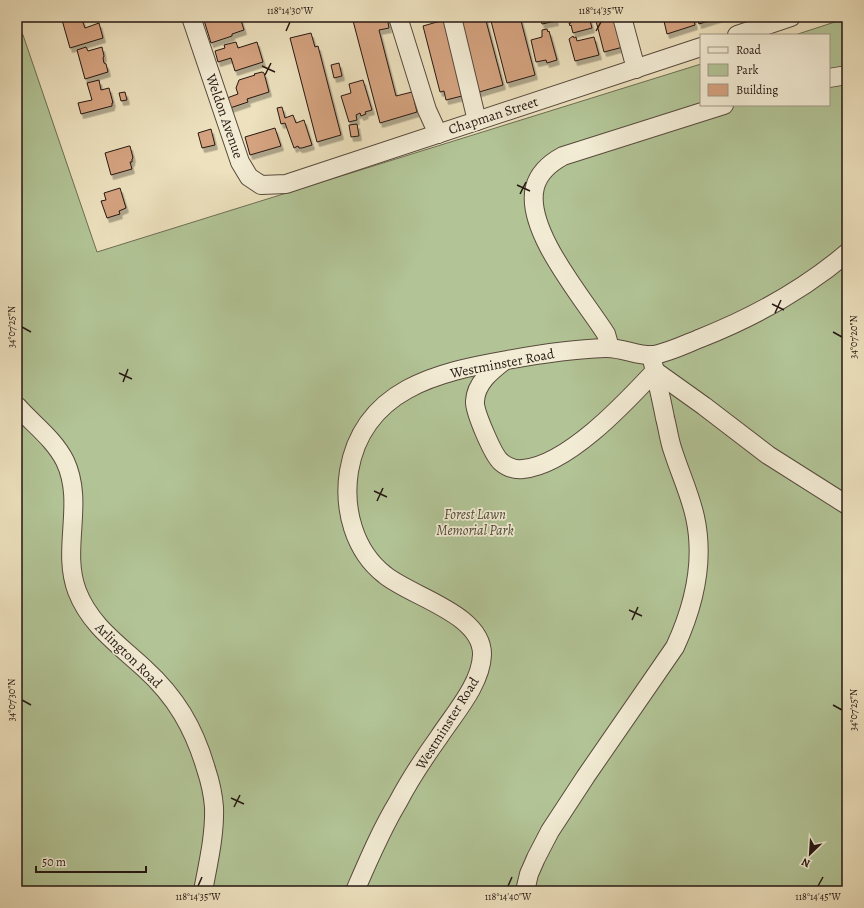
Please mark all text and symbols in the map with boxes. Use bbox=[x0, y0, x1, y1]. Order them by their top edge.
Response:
text: 118°14'30"W bbox=[267, 4, 314, 17]
text: 118°14'35"W bbox=[578, 4, 624, 17]
legend bbox=[700, 34, 830, 106]
text: Road bbox=[736, 42, 762, 58]
text: Park bbox=[736, 62, 759, 78]
street label: Weldon Avenue bbox=[201, 70, 248, 161]
text: Building bbox=[736, 82, 778, 98]
street label: Chapman Street bbox=[446, 92, 541, 139]
text: 34°07'25"N bbox=[5, 306, 18, 348]
text: 34°07'20"N bbox=[847, 315, 860, 359]
street label: Westminster Road bbox=[447, 344, 556, 383]
park label: Forest Lawn Memorial Park bbox=[436, 505, 514, 540]
street label: Arlington Road bbox=[90, 618, 167, 693]
street label: Westminster Road bbox=[411, 673, 484, 774]
text: 34°07'30"N bbox=[5, 679, 18, 721]
text: 34°07'25"N bbox=[847, 689, 860, 731]
north arrow bbox=[790, 834, 830, 874]
scale bar bbox=[36, 848, 146, 874]
text: 50 m bbox=[42, 854, 66, 870]
text: N bbox=[799, 854, 813, 871]
text: 118°14'35"W bbox=[175, 890, 221, 903]
text: 118°14'40"W bbox=[485, 890, 532, 903]
text: 118°14'45"W bbox=[795, 890, 841, 903]

